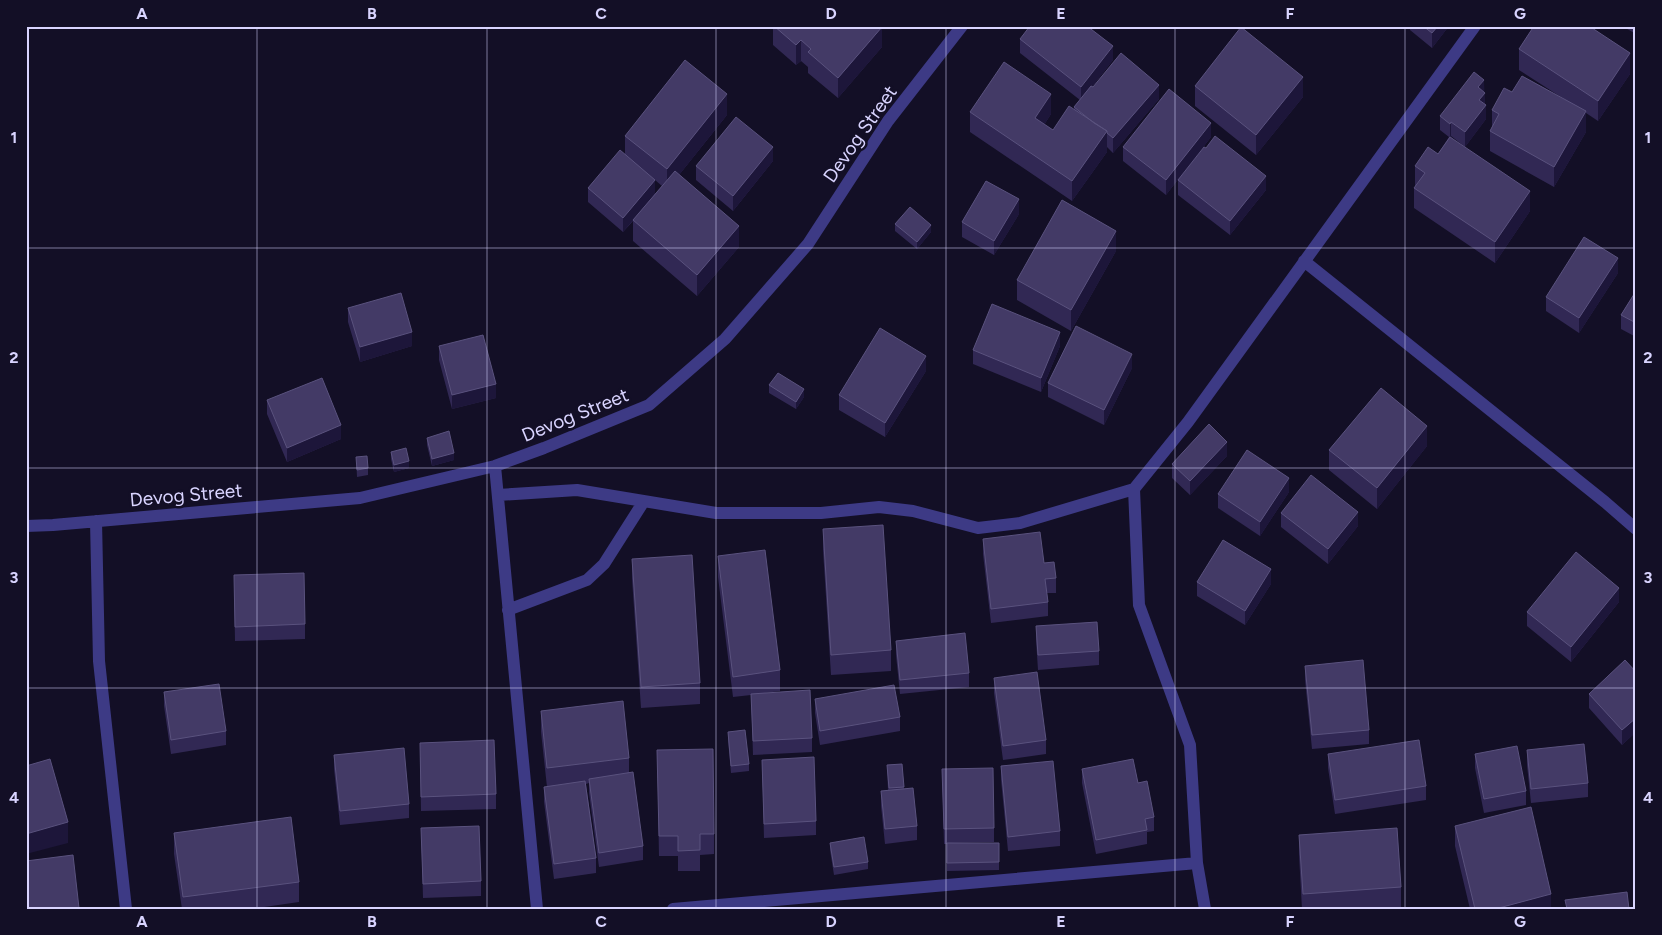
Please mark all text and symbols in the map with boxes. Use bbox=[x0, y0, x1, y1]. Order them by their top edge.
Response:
text: A bbox=[136, 4, 148, 23]
text: B bbox=[367, 4, 377, 23]
text: C bbox=[595, 4, 607, 23]
text: D bbox=[825, 4, 837, 23]
text: E bbox=[1056, 4, 1066, 23]
text: F bbox=[1286, 4, 1295, 23]
text: G bbox=[1514, 4, 1526, 23]
street label: Devog Street bbox=[818, 81, 902, 187]
text: 1 bbox=[11, 128, 17, 147]
text: 1 bbox=[1645, 128, 1651, 147]
text: 2 bbox=[9, 348, 19, 367]
text: 2 bbox=[1643, 348, 1653, 367]
street label: Devog Street bbox=[518, 383, 632, 447]
street label: Devog Street bbox=[129, 479, 243, 511]
text: 3 bbox=[10, 568, 19, 587]
text: 3 bbox=[1644, 568, 1653, 587]
text: 4 bbox=[9, 788, 19, 807]
text: 4 bbox=[1643, 788, 1653, 807]
text: A bbox=[136, 912, 148, 931]
text: B bbox=[367, 912, 377, 931]
text: C bbox=[595, 912, 607, 931]
text: D bbox=[825, 912, 837, 931]
text: E bbox=[1056, 912, 1066, 931]
text: F bbox=[1286, 912, 1295, 931]
text: G bbox=[1514, 912, 1526, 931]

